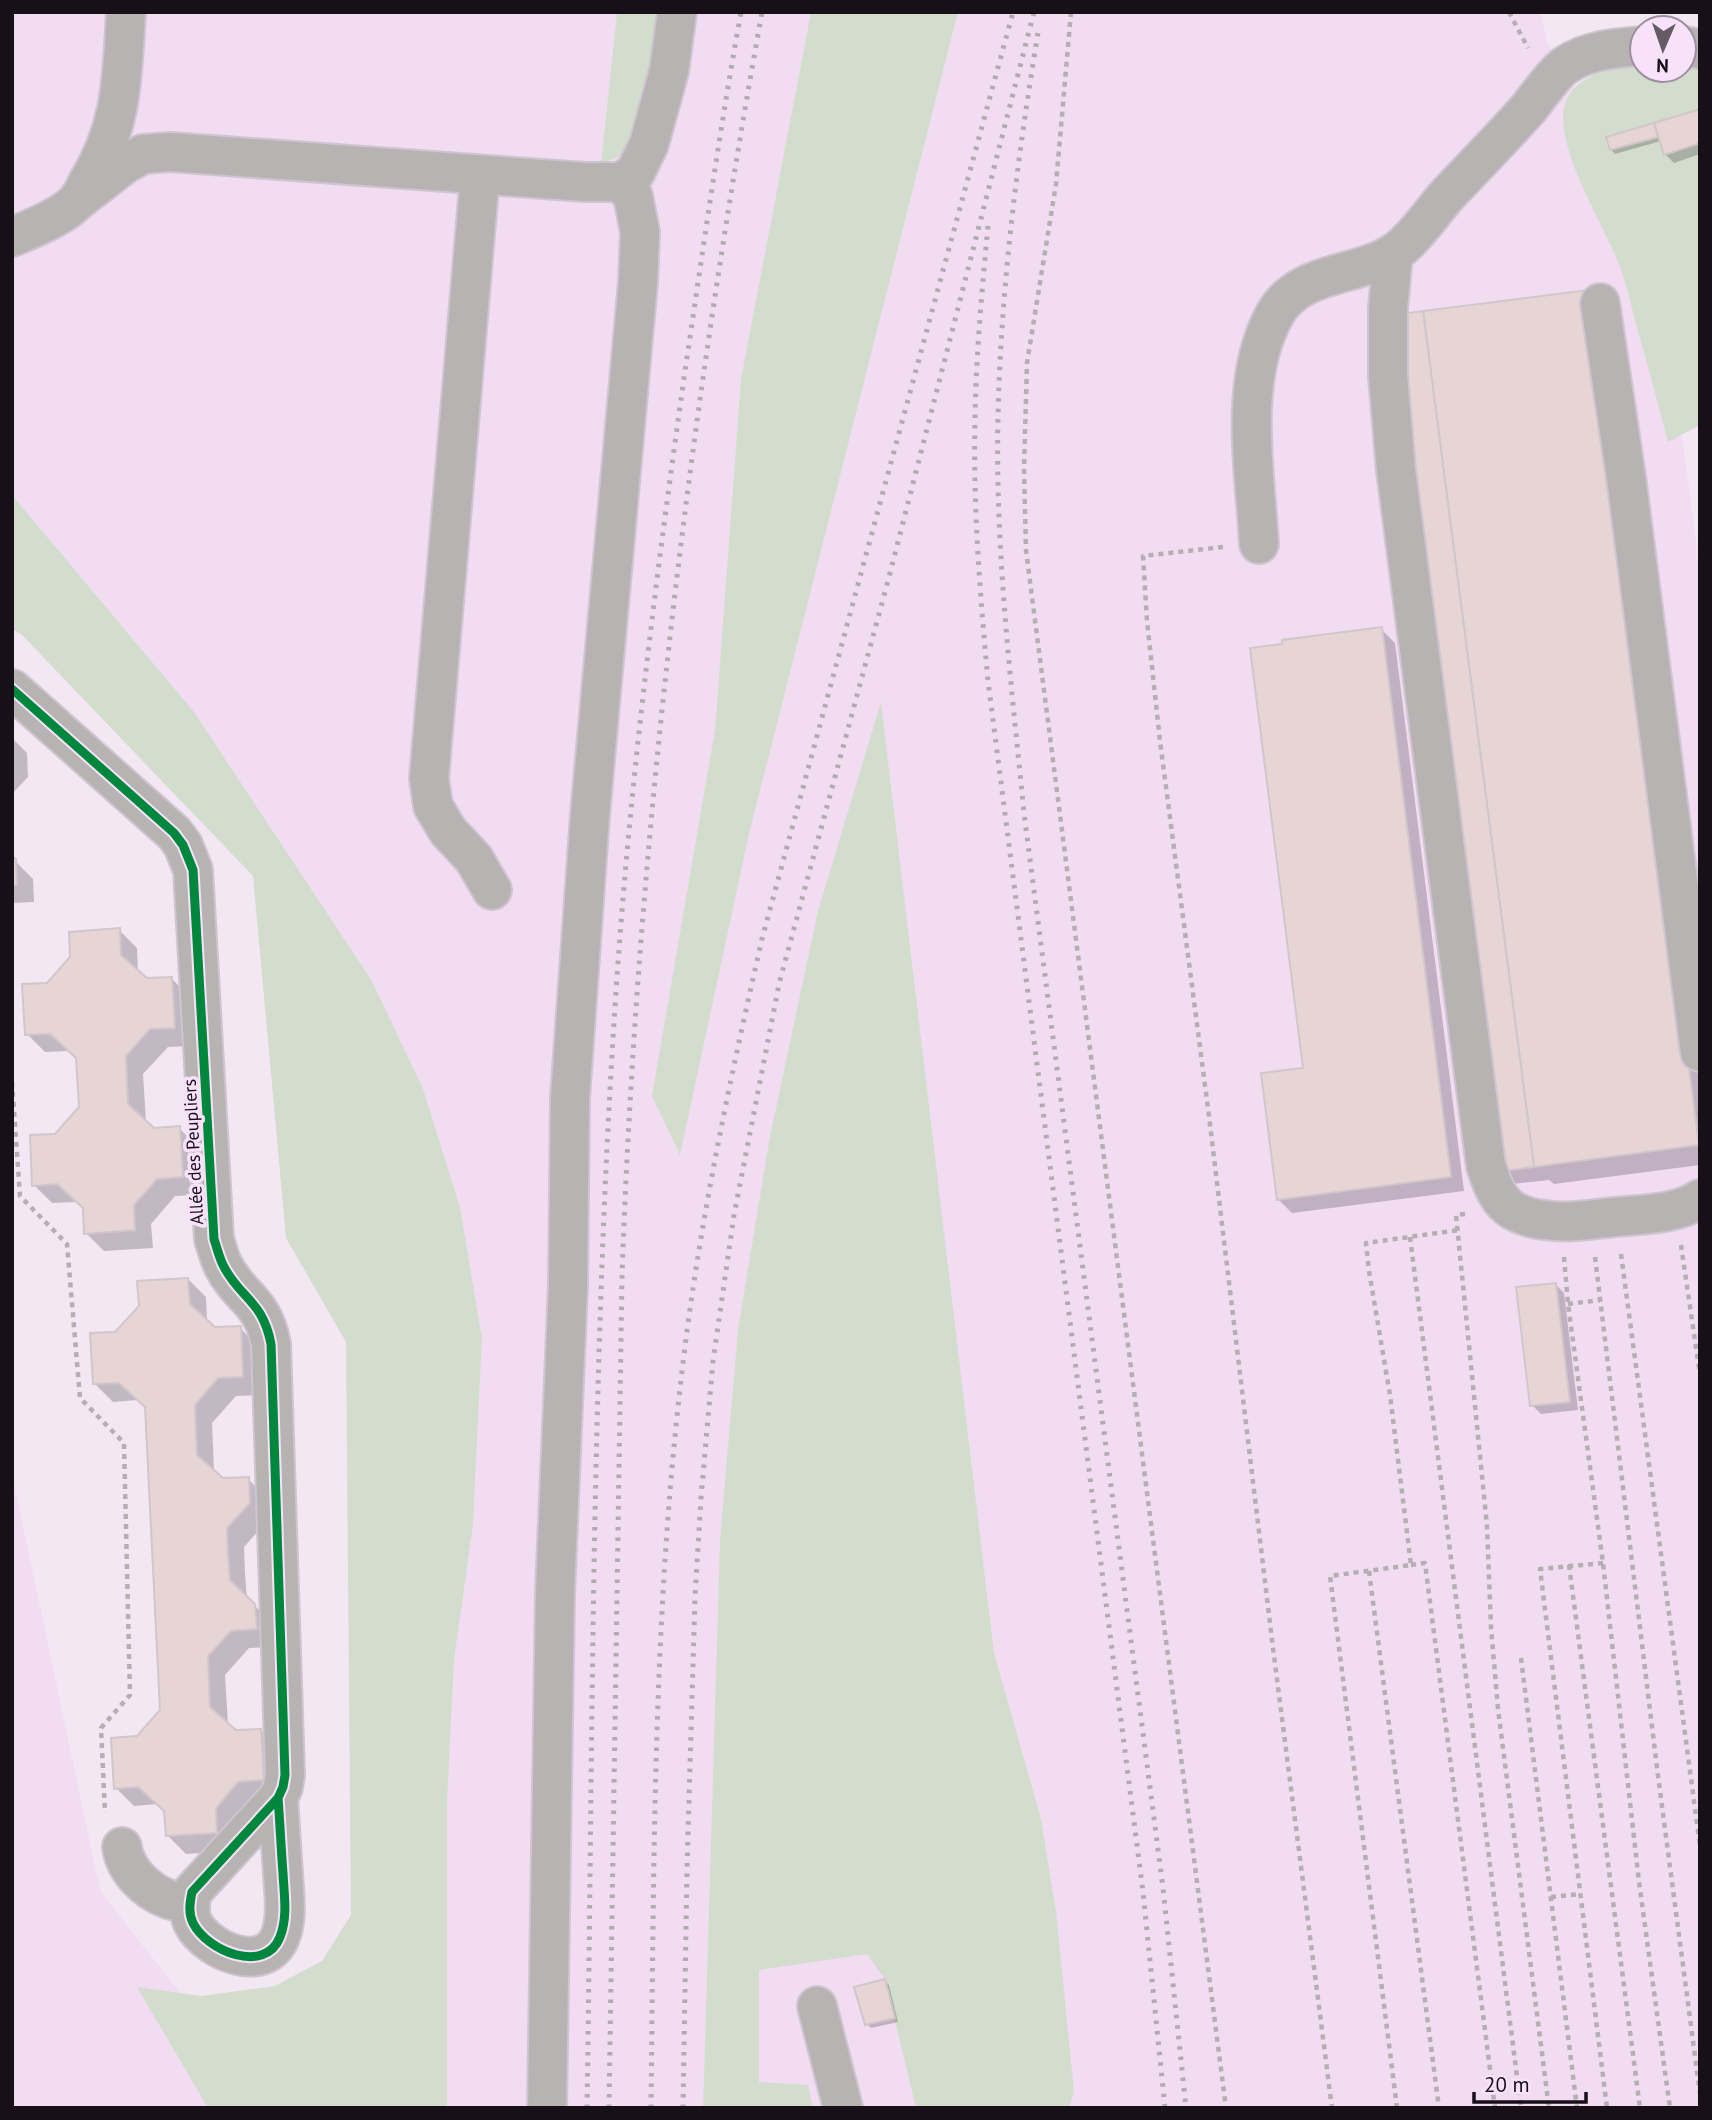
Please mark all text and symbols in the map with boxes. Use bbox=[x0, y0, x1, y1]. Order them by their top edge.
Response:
north arrow bbox=[1628, 14, 1698, 84]
text: N bbox=[1656, 54, 1669, 78]
street label: Allée des Peupliers bbox=[178, 1078, 208, 1226]
scale bar bbox=[1474, 2060, 1586, 2104]
text: 20 m bbox=[1484, 2071, 1530, 2098]

